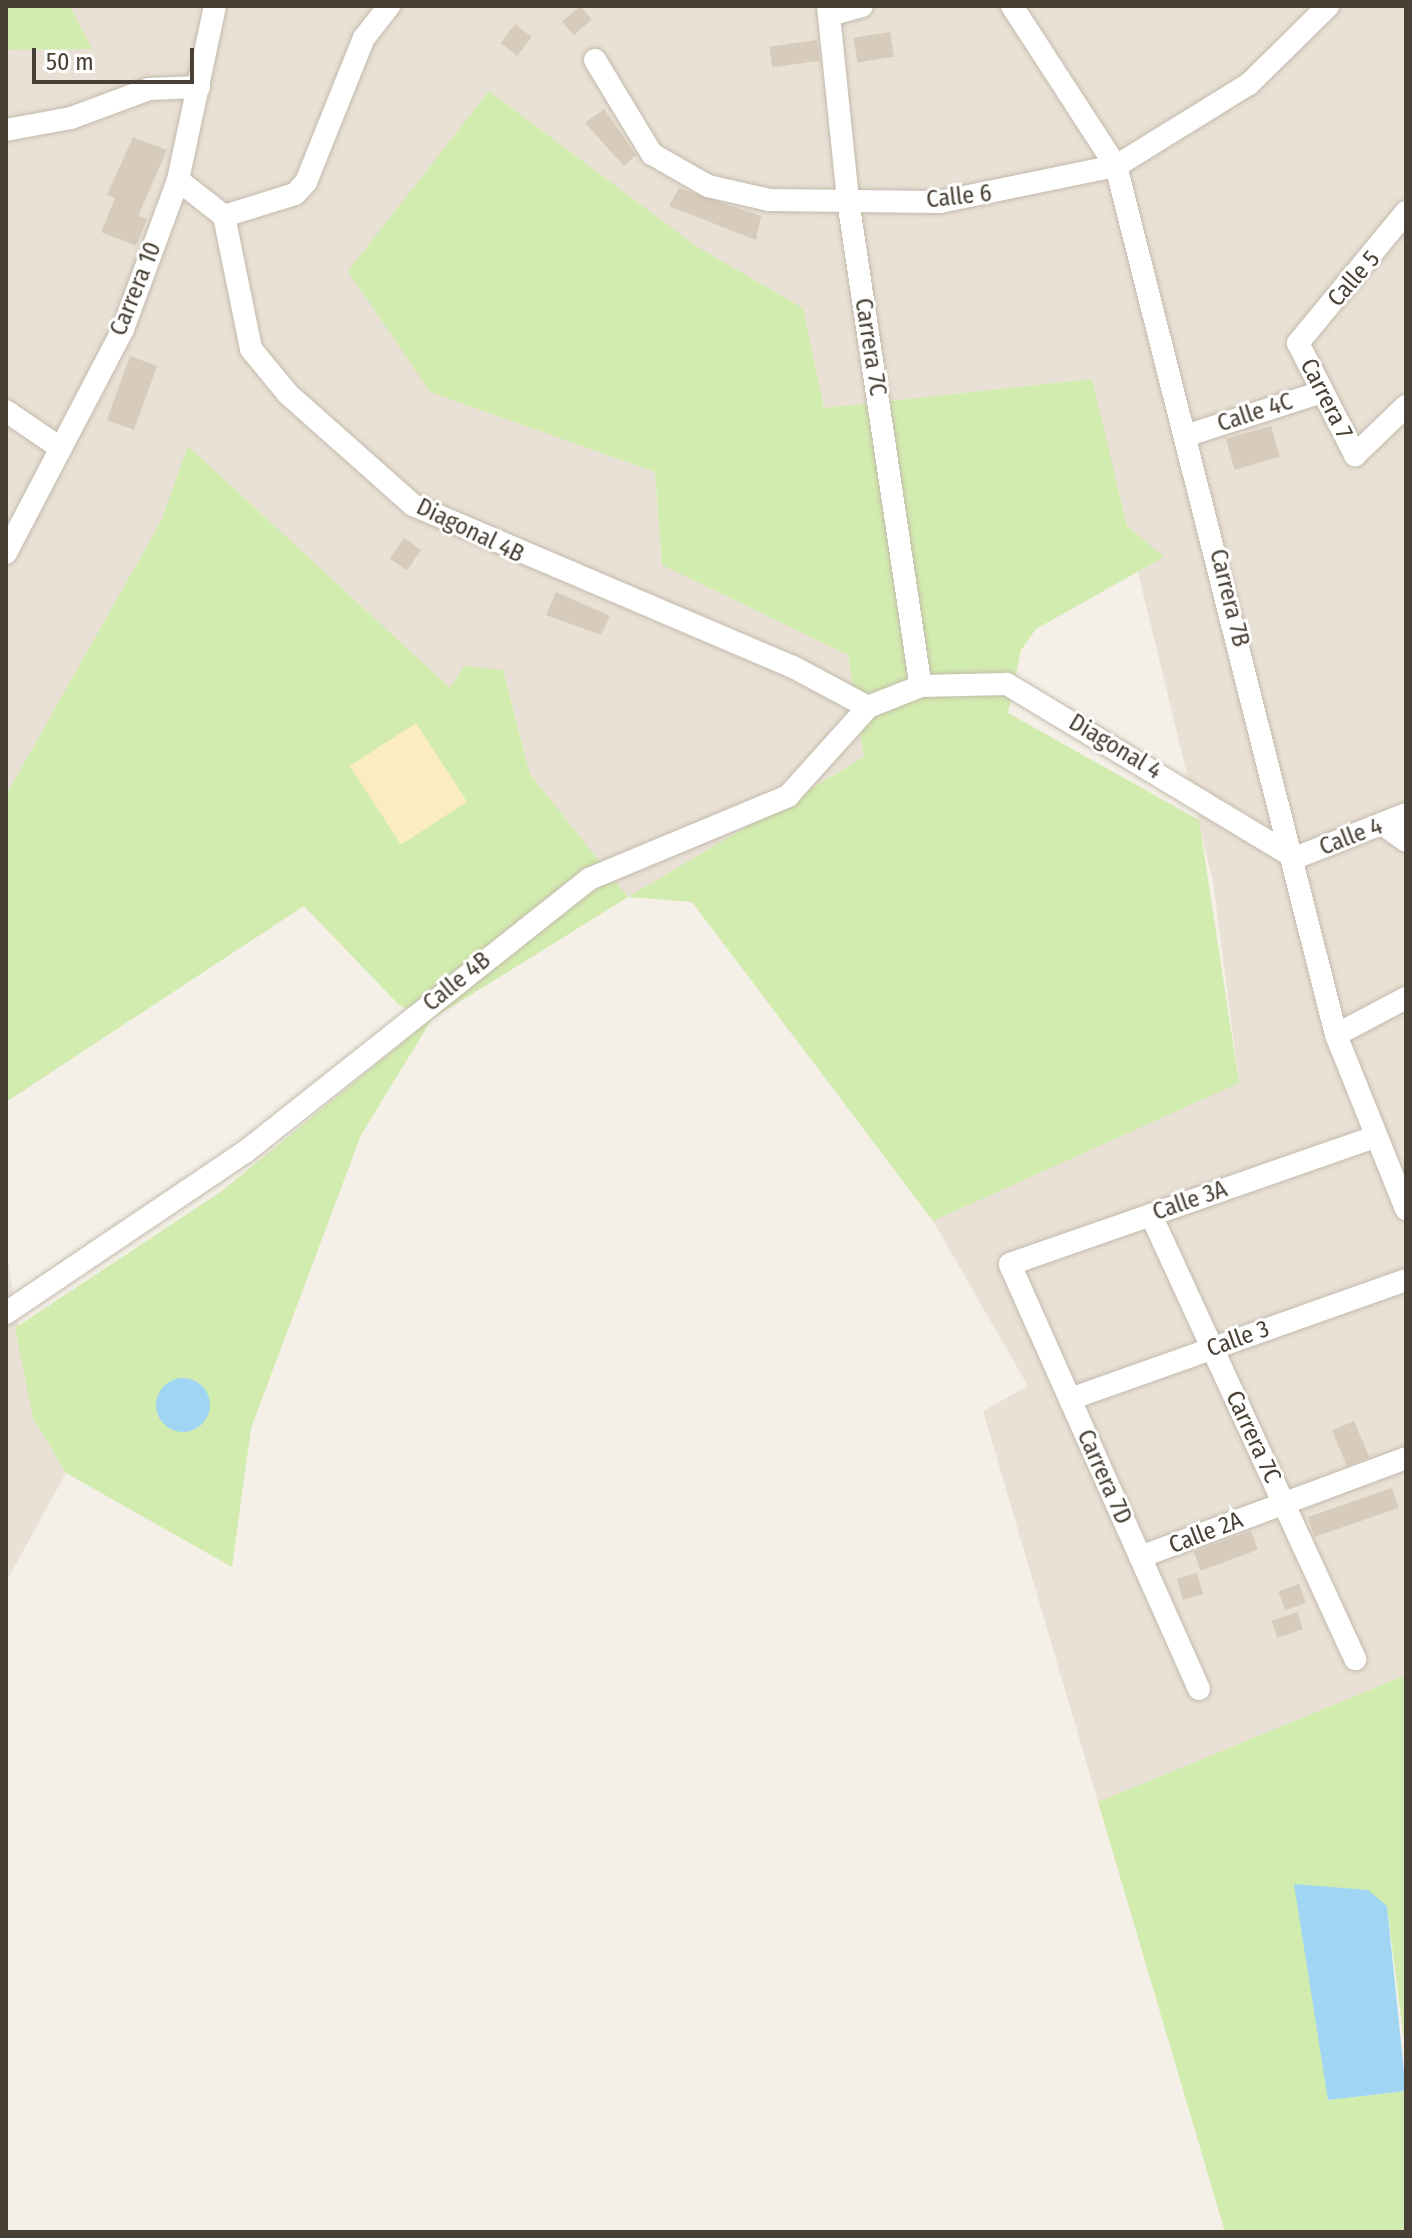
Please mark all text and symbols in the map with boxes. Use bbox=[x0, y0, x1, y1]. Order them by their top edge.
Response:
scale bar bbox=[36, 32, 198, 82]
text: 50 m bbox=[46, 48, 94, 76]
street label: Calle 6 bbox=[925, 179, 993, 215]
street label: Carrera 10 bbox=[104, 238, 168, 340]
street label: Calle 5 bbox=[1322, 245, 1386, 313]
street label: Carrera 7C bbox=[848, 296, 892, 398]
street label: Carrera 7 bbox=[1294, 354, 1358, 444]
street label: Calle 4C bbox=[1214, 387, 1296, 439]
street label: Diagonal 4B bbox=[412, 493, 528, 569]
street label: Carrera 7B bbox=[1203, 546, 1255, 650]
street label: Diagonal 4 bbox=[1064, 708, 1166, 786]
street label: Calle 4 bbox=[1315, 812, 1387, 862]
street label: Calle 4B bbox=[418, 946, 496, 1018]
street label: Calle 3A bbox=[1149, 1175, 1231, 1227]
street label: Calle 3 bbox=[1203, 1314, 1273, 1364]
street label: Carrera 7C bbox=[1219, 1386, 1287, 1488]
street label: Carrera 7D bbox=[1070, 1425, 1138, 1529]
street label: Calle 2A bbox=[1165, 1506, 1247, 1560]

